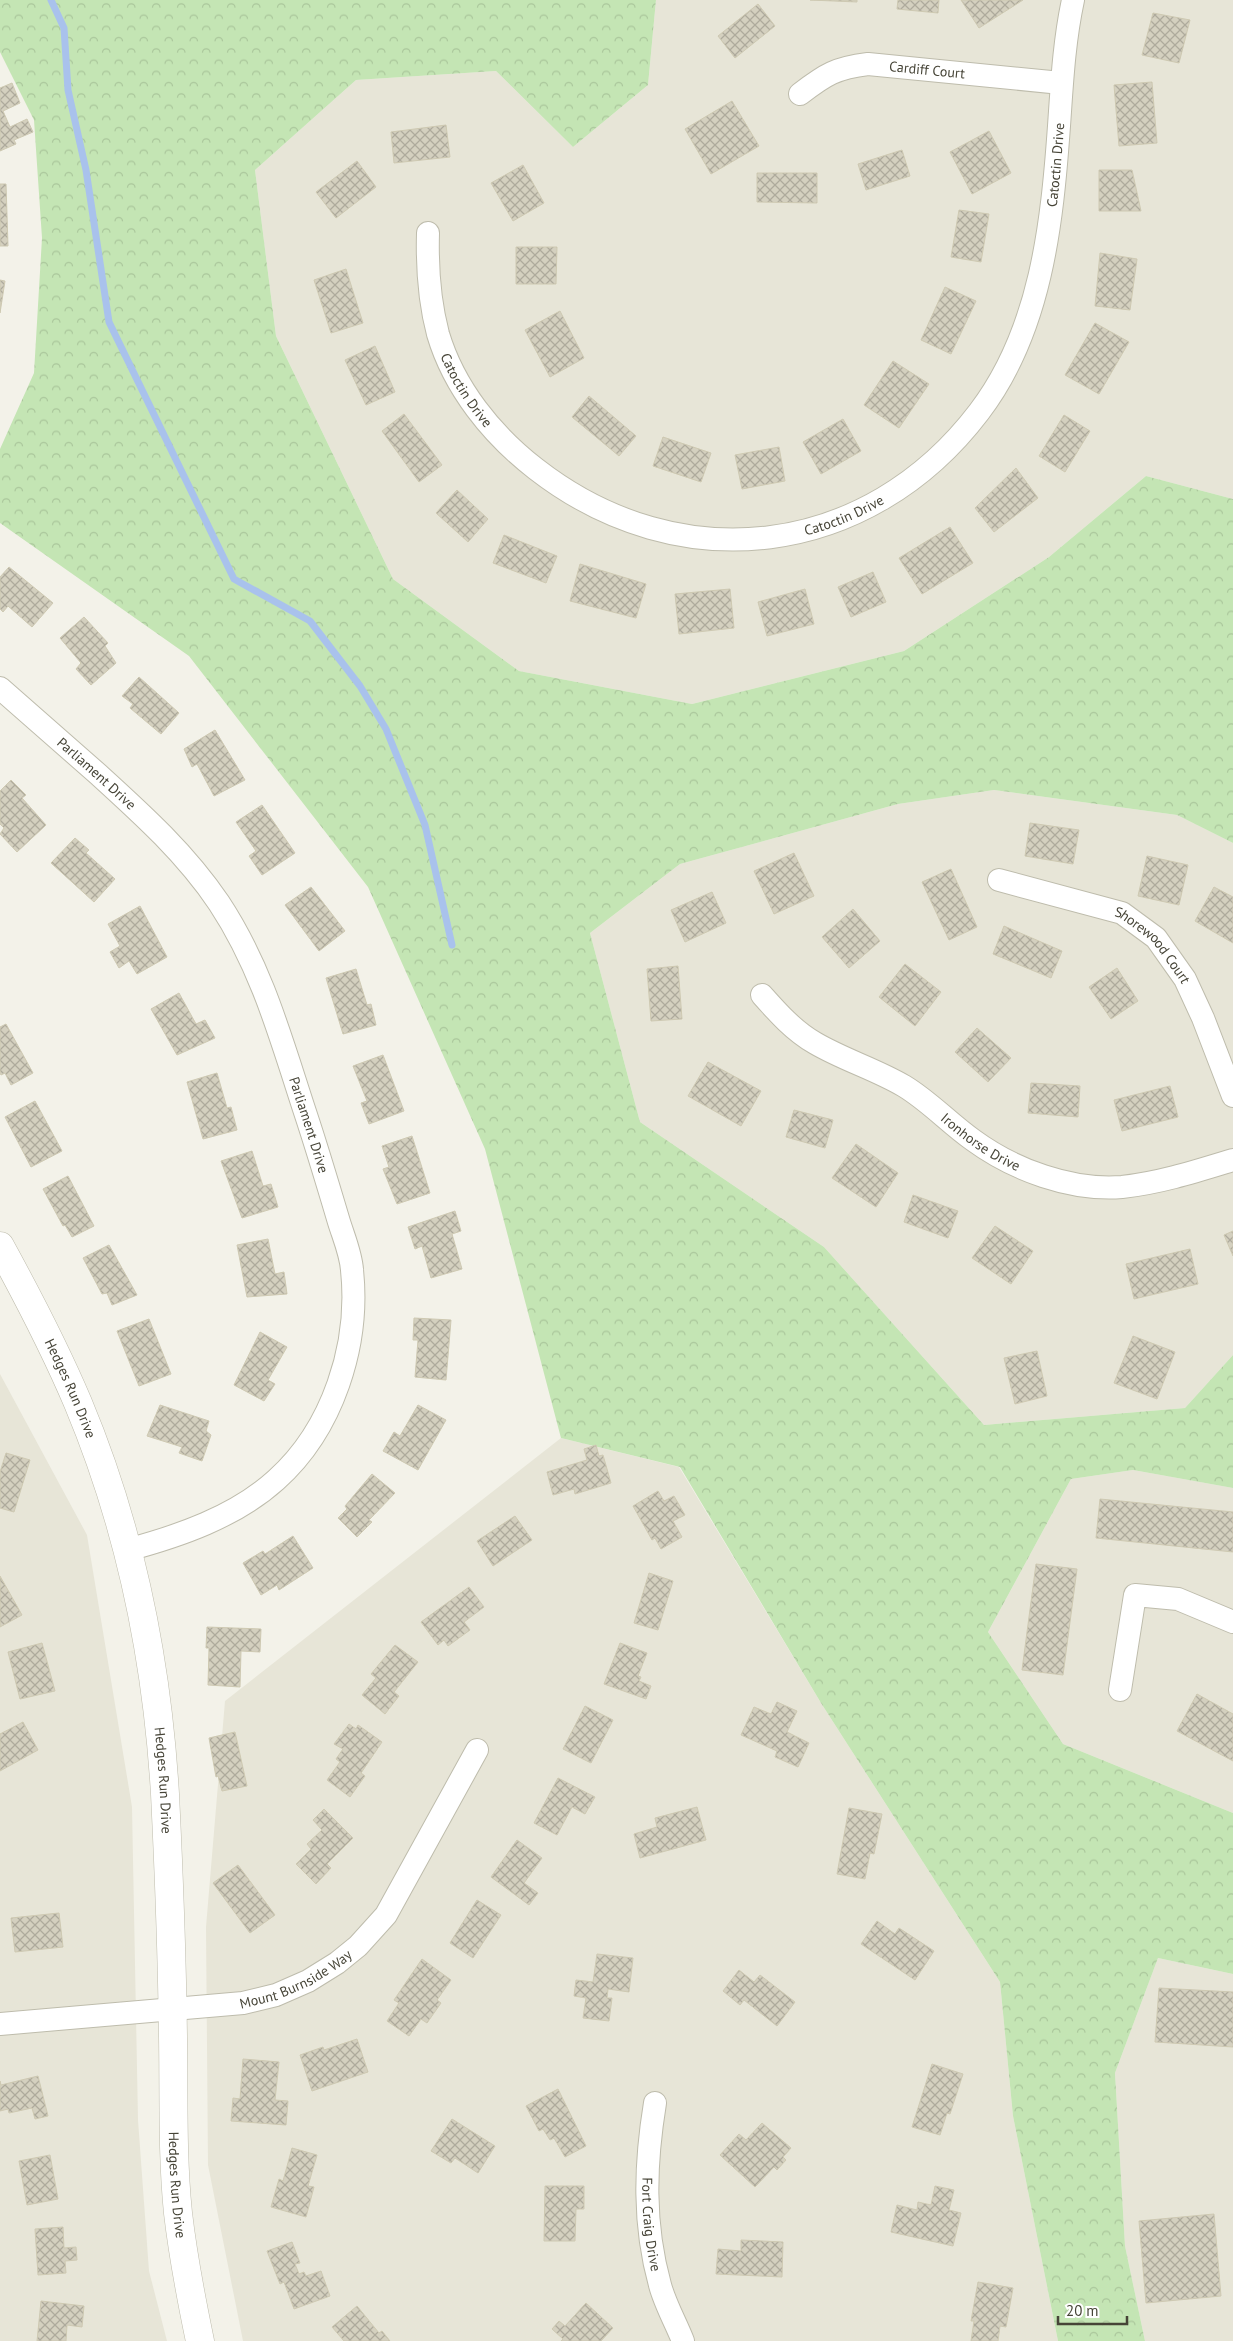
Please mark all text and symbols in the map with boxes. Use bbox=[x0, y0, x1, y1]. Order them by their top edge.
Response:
street label: Cardiff Court bbox=[888, 57, 966, 83]
street label: Catoctin Drive bbox=[1043, 122, 1068, 208]
street label: Catoctin Drive bbox=[437, 350, 496, 431]
street label: Catoctin Drive bbox=[802, 491, 887, 539]
street label: Parliament Drive bbox=[53, 733, 140, 814]
street label: Shorewood Court bbox=[1113, 902, 1195, 987]
street label: Parliament Drive bbox=[285, 1074, 333, 1175]
street label: Ironhorse Drive bbox=[937, 1109, 1023, 1175]
street label: Hedges Run Drive bbox=[41, 1336, 100, 1441]
street label: Hedges Run Drive bbox=[150, 1726, 176, 1834]
street label: Mount Burnside Way bbox=[238, 1945, 356, 2013]
street label: Hedges Run Drive bbox=[165, 2131, 190, 2239]
street label: Fort Craig Drive bbox=[638, 2177, 665, 2273]
scale bar bbox=[1058, 2294, 1127, 2326]
text: 20 m bbox=[1066, 2301, 1099, 2320]

